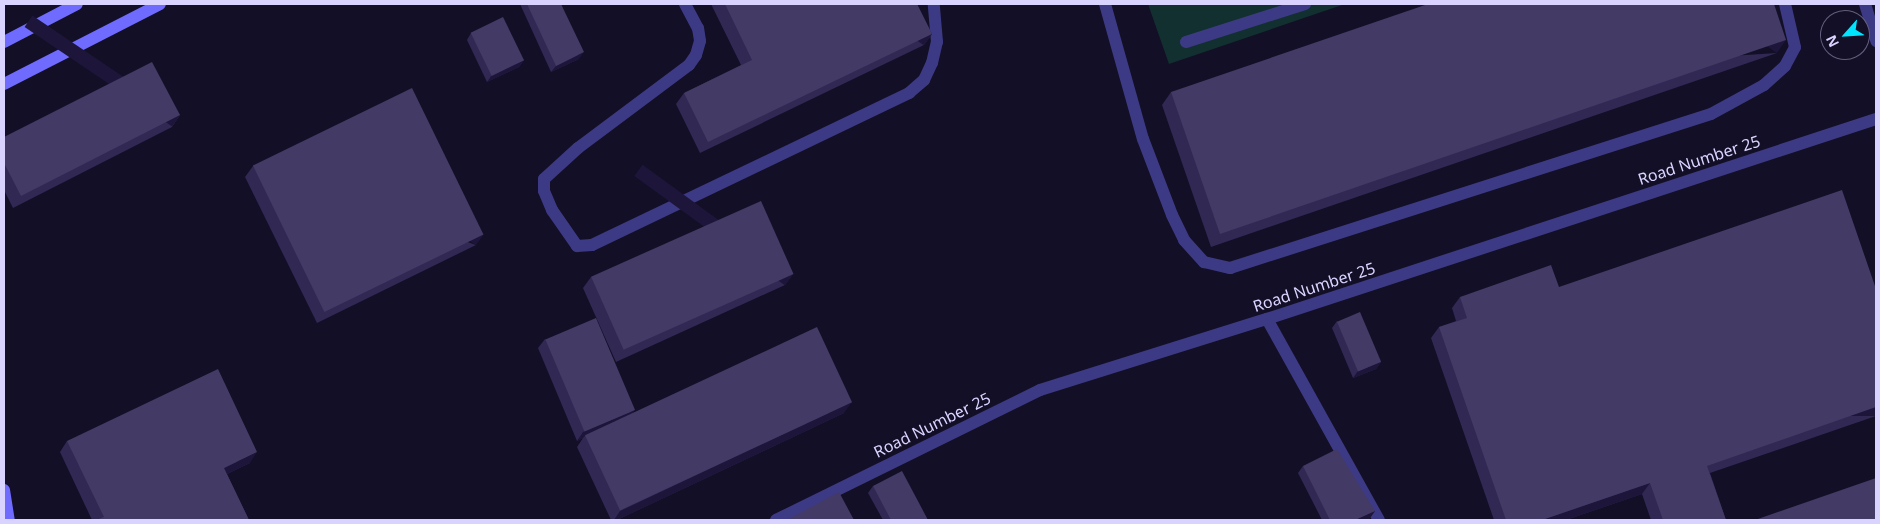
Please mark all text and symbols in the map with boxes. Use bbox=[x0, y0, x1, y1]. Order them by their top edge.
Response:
north arrow bbox=[1820, 10, 1870, 60]
text: N bbox=[1821, 32, 1843, 51]
street label: Road Number 25 bbox=[1635, 131, 1763, 189]
street label: Road Number 25 bbox=[1250, 258, 1378, 316]
street label: Road Number 25 bbox=[870, 388, 994, 462]

